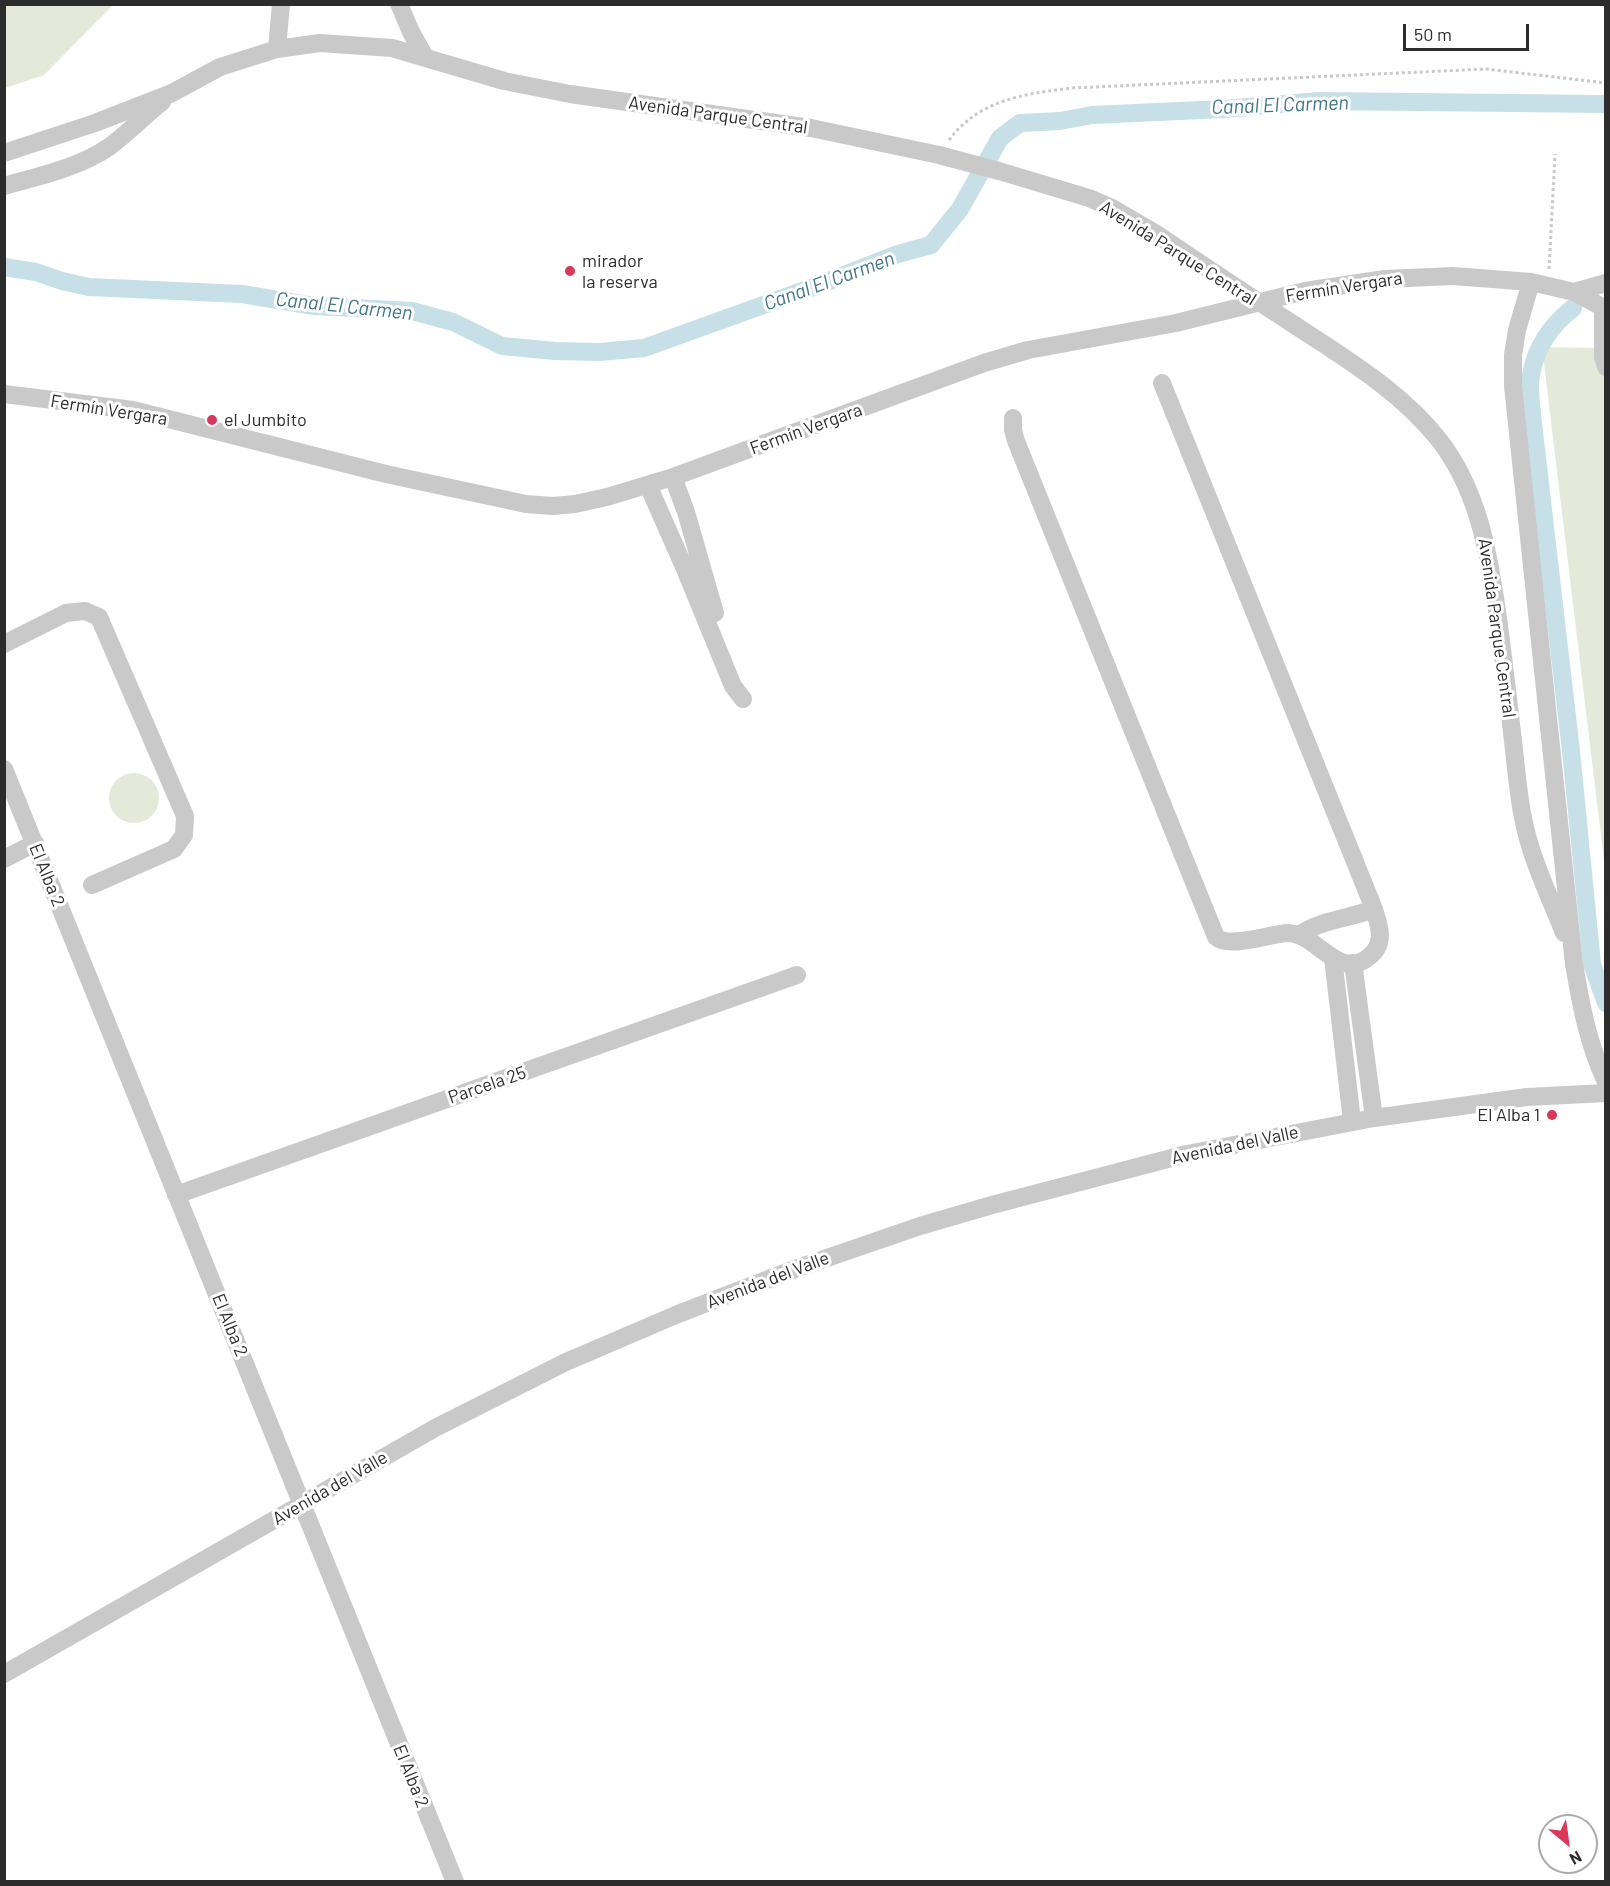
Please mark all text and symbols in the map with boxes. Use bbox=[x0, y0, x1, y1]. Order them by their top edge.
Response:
scale bar bbox=[1406, 12, 1532, 50]
text: 50 m bbox=[1414, 23, 1452, 45]
water label: Canal El Carmen bbox=[1211, 91, 1349, 119]
street label: Avenida Parque Central bbox=[627, 92, 809, 138]
street label: Avenida Parque Central bbox=[1096, 196, 1260, 310]
water label: Canal El Carmen bbox=[760, 246, 898, 316]
place label: mirador la reserva bbox=[582, 250, 658, 292]
marker: mirador la reserva bbox=[563, 264, 577, 278]
street label: Fermín Vergara bbox=[1284, 267, 1404, 307]
water label: Canal El Carmen bbox=[274, 287, 414, 325]
street label: Fermín Vergara bbox=[49, 390, 169, 430]
street label: Fermín Vergara bbox=[747, 399, 865, 459]
place label: el Jumbito bbox=[224, 409, 307, 431]
marker: el Jumbito bbox=[205, 413, 219, 427]
street label: Avenida Parque Central bbox=[1474, 537, 1520, 719]
street label: El Alba 2 bbox=[25, 840, 69, 910]
street label: Parcela 25 bbox=[445, 1062, 529, 1108]
place label: El Alba 1 bbox=[1477, 1104, 1540, 1126]
marker: El Alba 1 bbox=[1545, 1108, 1559, 1122]
street label: Avenida del Valle bbox=[1170, 1121, 1300, 1169]
street label: Avenida del Valle bbox=[704, 1247, 832, 1313]
street label: El Alba 2 bbox=[208, 1290, 252, 1360]
street label: Avenida del Valle bbox=[269, 1446, 391, 1530]
street label: El Alba 2 bbox=[389, 1741, 433, 1811]
north arrow bbox=[1538, 1814, 1598, 1874]
text: N bbox=[1567, 1848, 1585, 1869]

